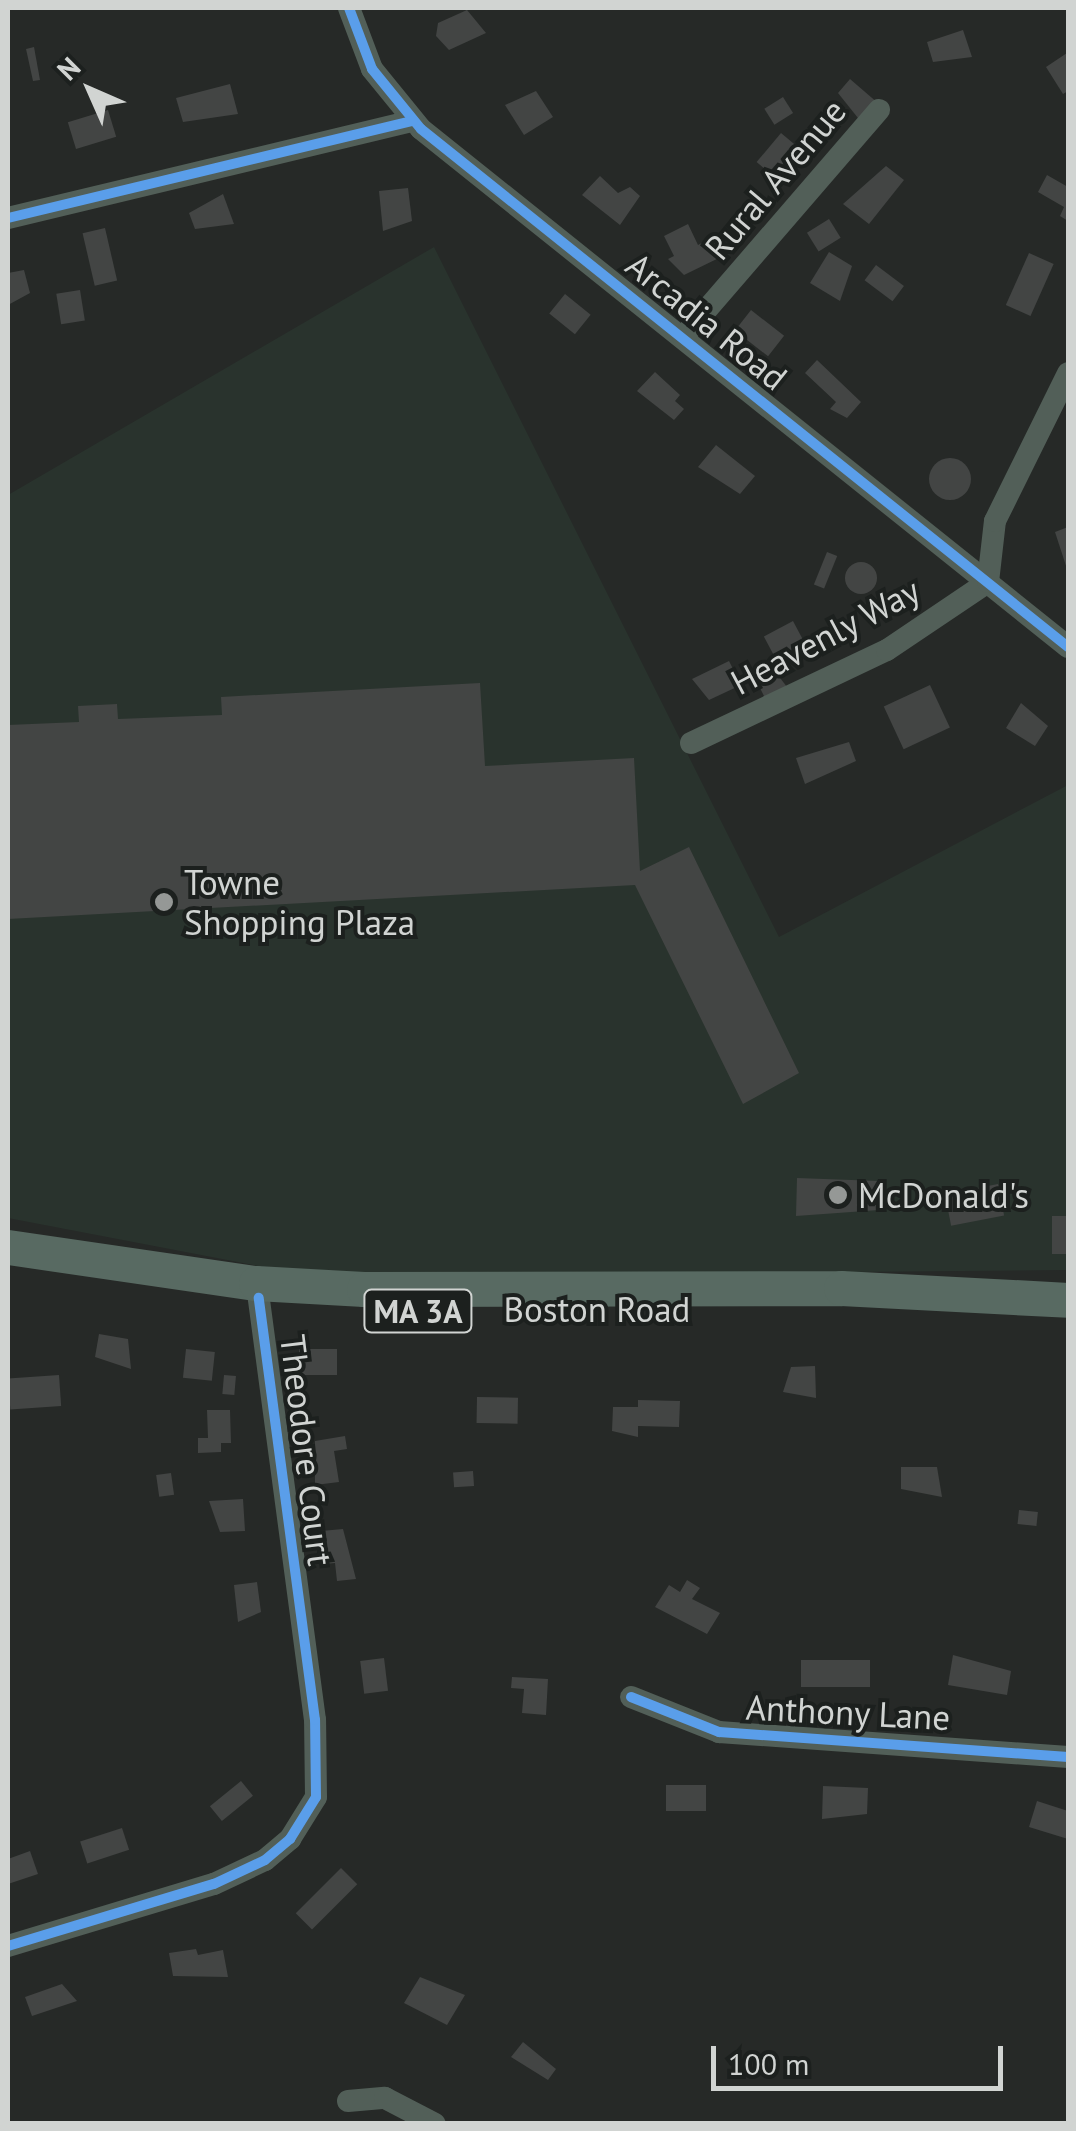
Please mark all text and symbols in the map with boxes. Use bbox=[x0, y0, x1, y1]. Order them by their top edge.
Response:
north arrow bbox=[40, 40, 140, 140]
text: N bbox=[49, 49, 88, 88]
street label: Rural Avenue bbox=[695, 90, 855, 268]
street label: Arcadia Road bbox=[618, 243, 796, 399]
street label: Heavenly Way bbox=[723, 568, 927, 704]
place label: Towne Shopping Plaza bbox=[184, 861, 415, 943]
marker: Towne Shopping Plaza bbox=[153, 891, 175, 913]
place label: McDonald's bbox=[858, 1174, 1029, 1216]
marker: McDonald's bbox=[827, 1184, 849, 1206]
road number: MA 3A bbox=[360, 1284, 476, 1338]
street label: Boston Road bbox=[504, 1288, 690, 1330]
street label: Theodore Court bbox=[272, 1332, 342, 1568]
street label: Anthony Lane bbox=[744, 1686, 952, 1738]
scale bar bbox=[716, 2026, 1008, 2088]
text: 100 m bbox=[728, 2044, 809, 2083]

